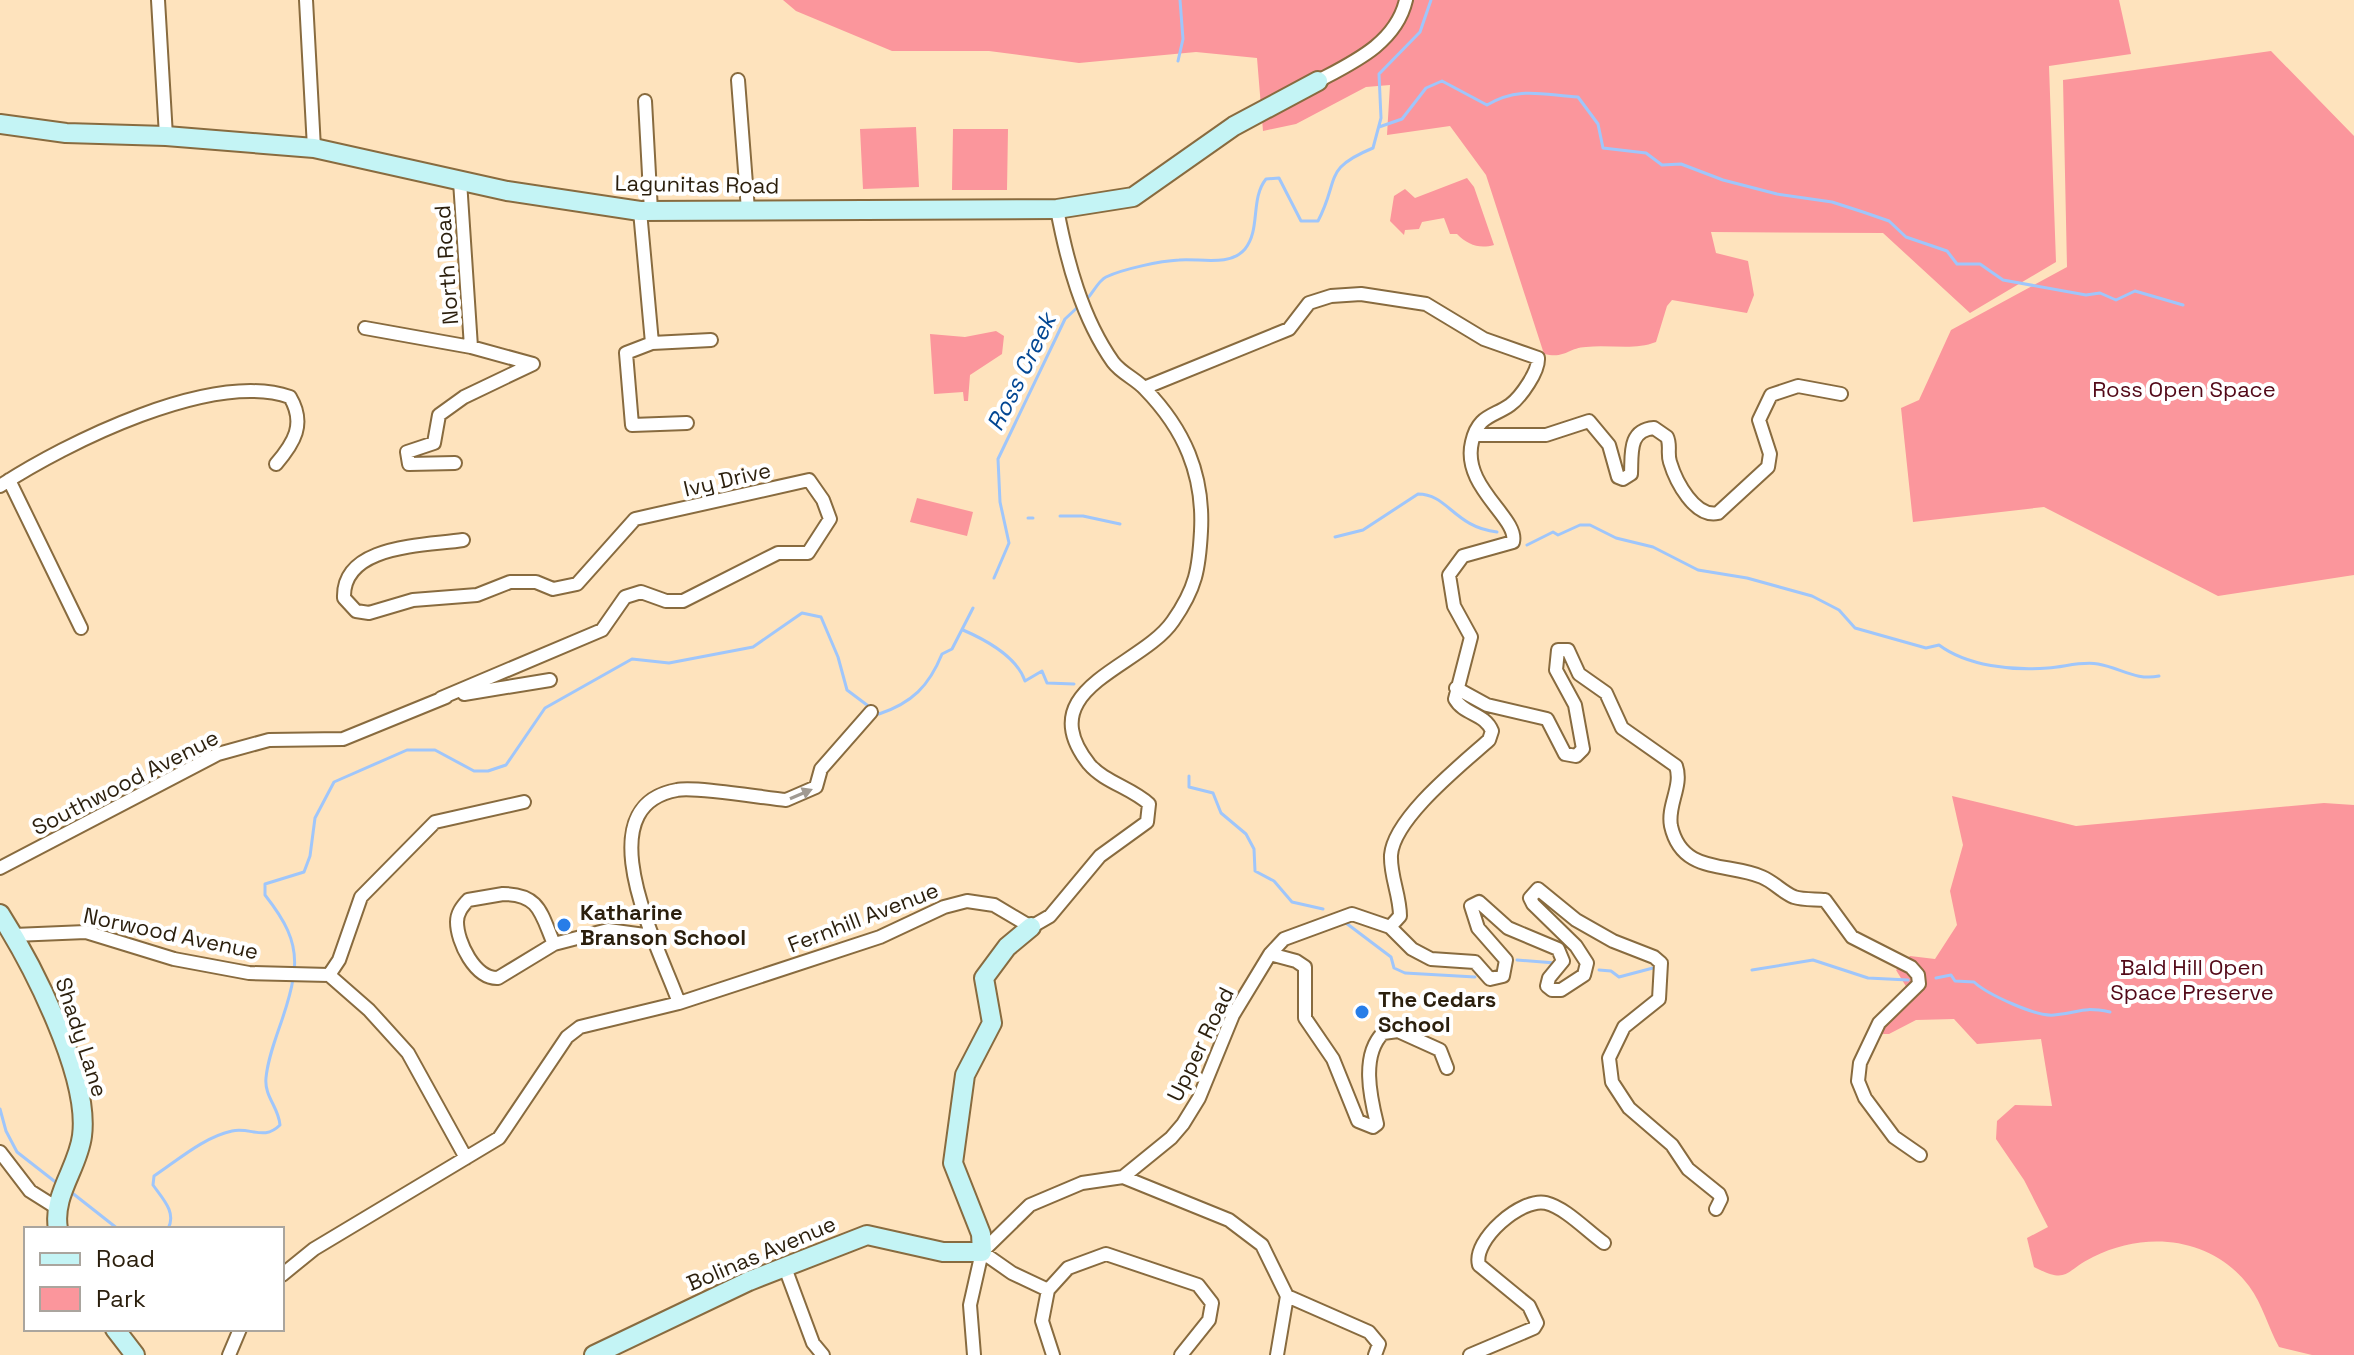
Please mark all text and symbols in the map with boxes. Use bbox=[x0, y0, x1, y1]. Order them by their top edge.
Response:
street label: Lagunitas Road bbox=[614, 169, 780, 199]
street label: North Road bbox=[428, 204, 464, 326]
water label: Ross Creek bbox=[979, 305, 1064, 436]
park label: Ross Open Space bbox=[2092, 375, 2276, 403]
street label: Ivy Drive bbox=[680, 455, 774, 503]
street label: Southwood Avenue bbox=[27, 723, 223, 841]
one-way arrow bbox=[789, 787, 813, 800]
street label: Fernhill Avenue bbox=[784, 875, 942, 959]
place label: Katharine Branson School bbox=[580, 898, 746, 951]
street label: Norwood Avenue bbox=[81, 901, 261, 965]
marker: Katharine Branson School bbox=[555, 916, 573, 934]
park label: Bald Hill Open Space Preserve bbox=[2110, 953, 2274, 1006]
street label: Shady Lane bbox=[50, 974, 114, 1100]
street label: Upper Road bbox=[1160, 982, 1240, 1106]
place label: The Cedars School bbox=[1378, 985, 1496, 1038]
marker: The Cedars School bbox=[1353, 1003, 1371, 1021]
street label: Bolinas Avenue bbox=[682, 1209, 840, 1297]
legend bbox=[24, 1227, 284, 1331]
text: Road bbox=[96, 1243, 155, 1274]
text: Park bbox=[96, 1283, 146, 1314]

